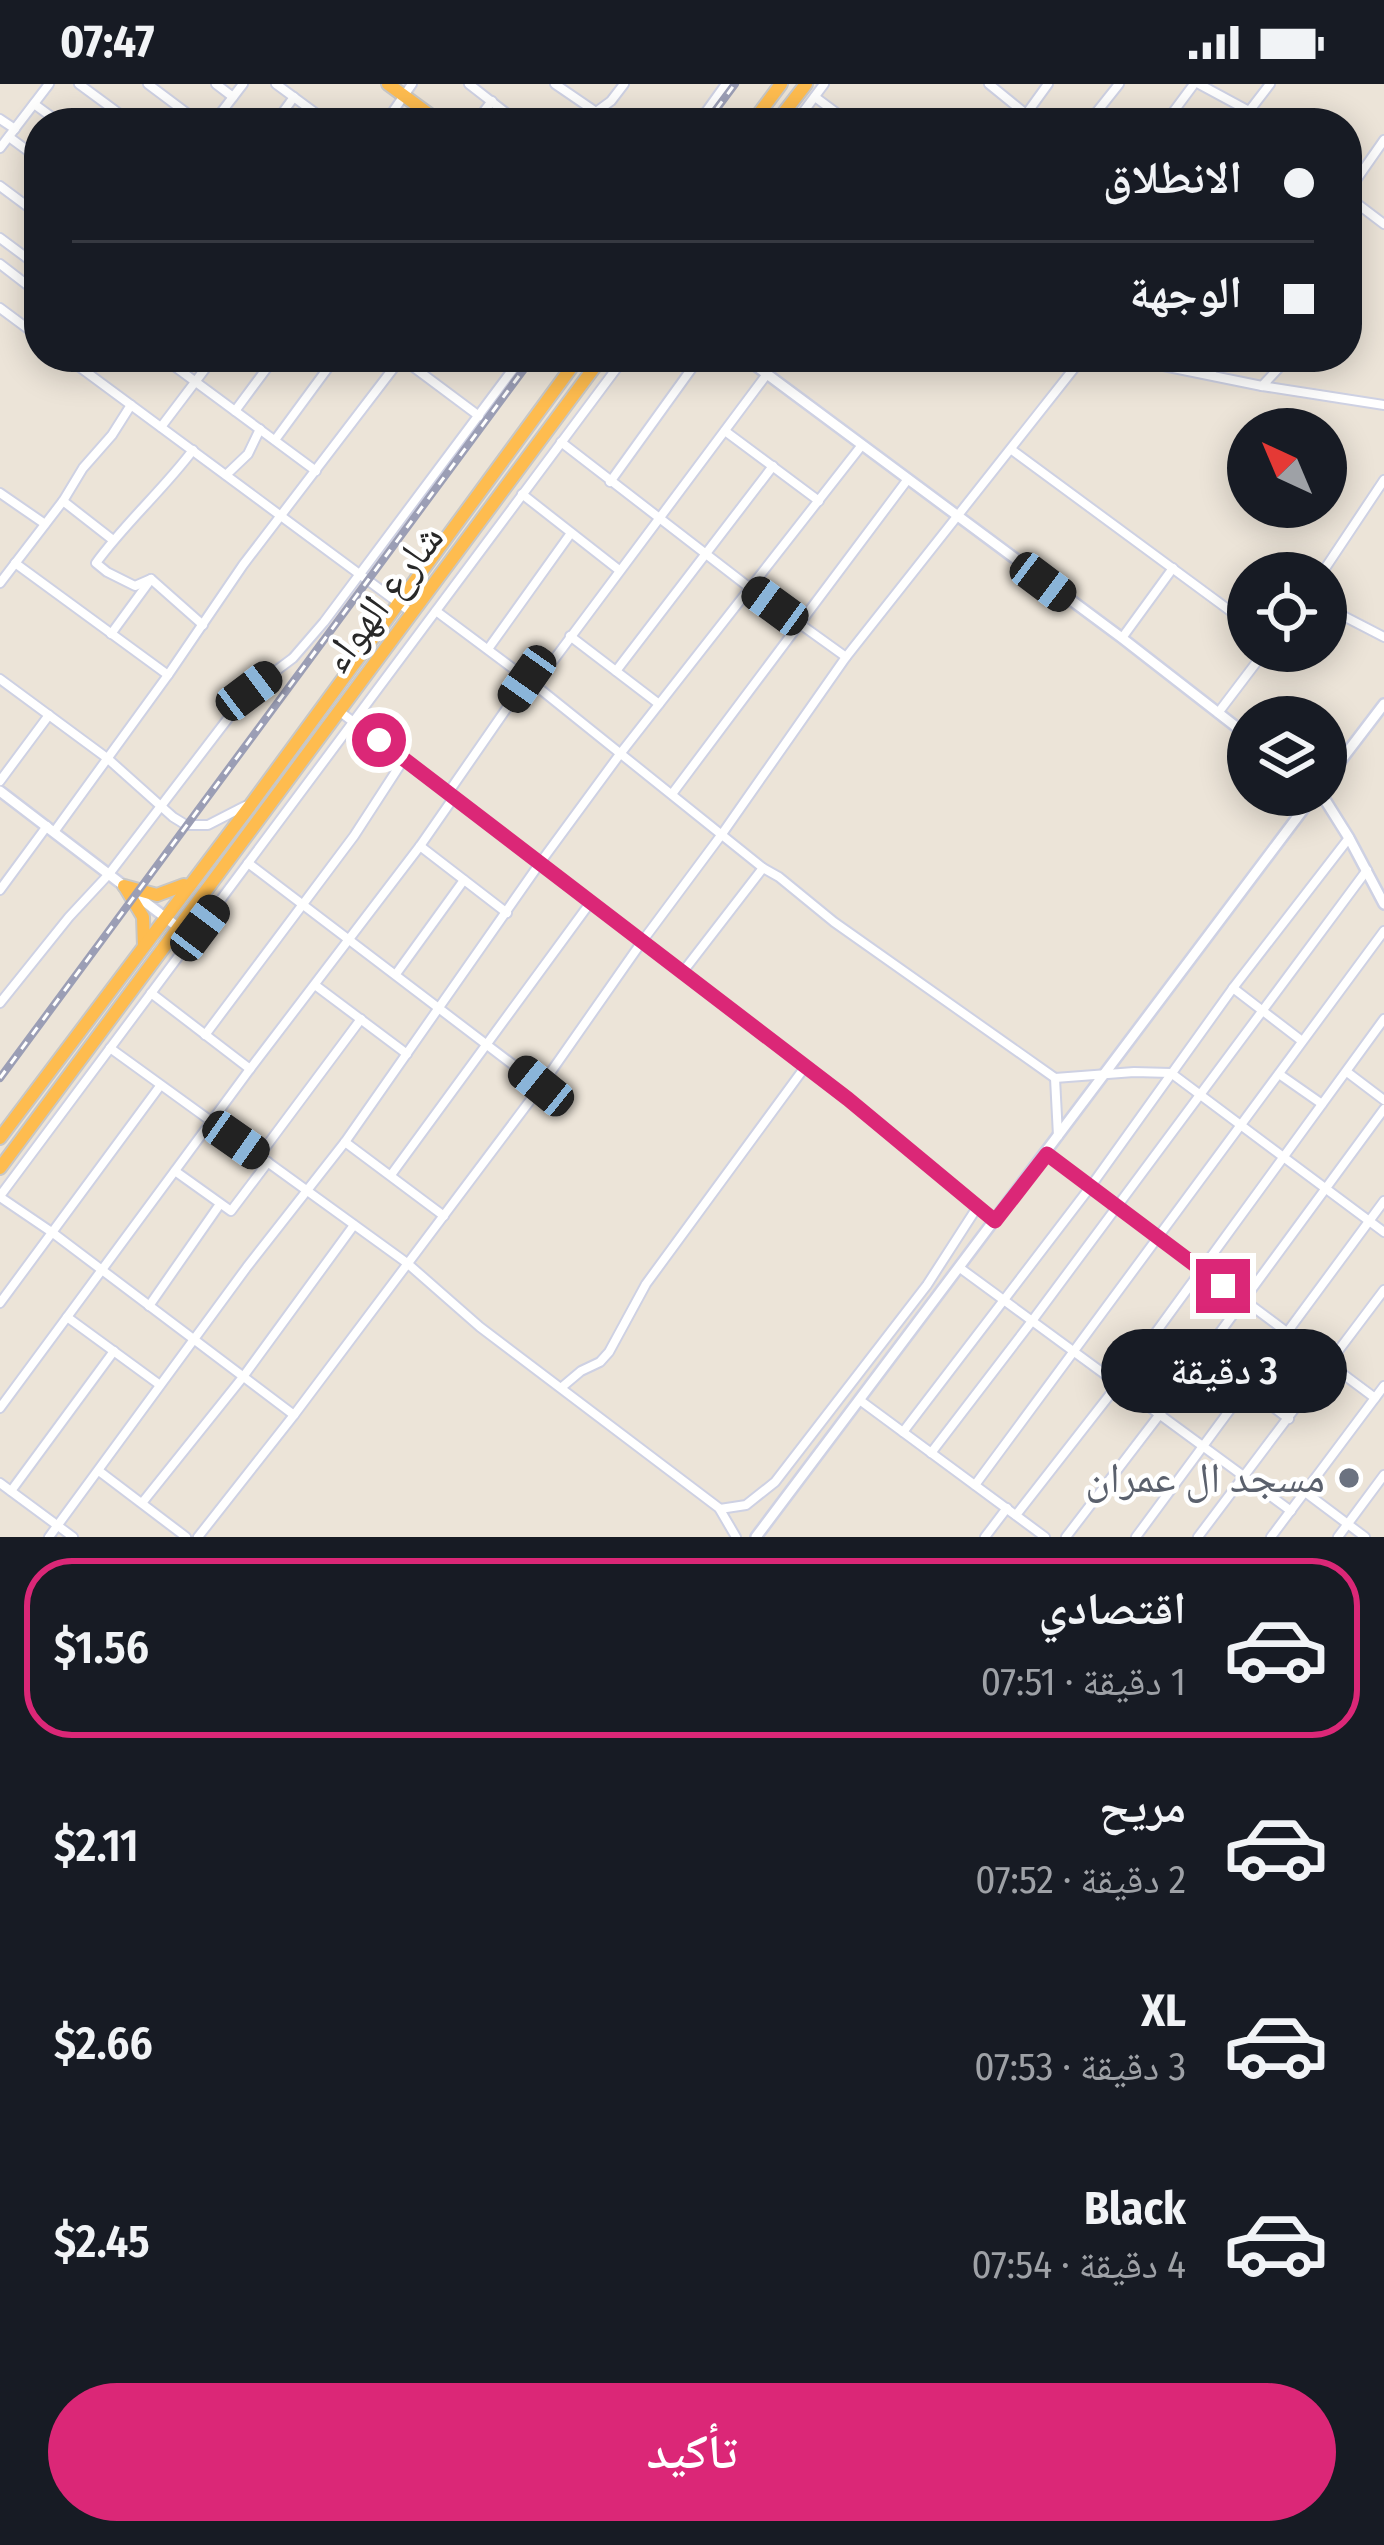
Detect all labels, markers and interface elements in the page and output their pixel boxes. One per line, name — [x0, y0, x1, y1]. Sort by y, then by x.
text: 07:47 — [60, 15, 154, 69]
text: الانطلاق — [1103, 151, 1242, 205]
text: الوجهة — [1129, 266, 1242, 320]
north arrow — [1227, 408, 1347, 528]
map controls — [1227, 408, 1347, 816]
street label: شارع الهواء — [310, 514, 455, 683]
car — [1003, 546, 1083, 618]
button: locate — [1227, 552, 1347, 672]
car — [735, 570, 815, 642]
car — [492, 639, 562, 719]
car — [209, 655, 289, 727]
button: layers — [1227, 696, 1347, 816]
route start — [352, 713, 406, 767]
car — [164, 888, 236, 968]
car — [502, 1049, 580, 1123]
car — [196, 1105, 276, 1175]
route end — [1196, 1259, 1250, 1313]
callout: 3 دقيقة — [1100, 1328, 1346, 1412]
text: 3 دقيقة — [1170, 1348, 1278, 1394]
place label: مسجد ال عمران — [1085, 1453, 1325, 1503]
marker: مسجد ال عمران — [1336, 1465, 1362, 1491]
text: اقتصادي — [1039, 1582, 1186, 1636]
icon: car — [1222, 1594, 1330, 1702]
text: $1.56 — [54, 1621, 149, 1675]
text: 1 دقيقة · 07:51 — [981, 1659, 1186, 1705]
text: مريح — [1099, 1780, 1186, 1834]
icon: car — [1222, 1792, 1330, 1900]
text: $2.11 — [54, 1819, 139, 1873]
text: 2 دقيقة · 07:52 — [975, 1857, 1186, 1903]
text: XL — [1141, 1984, 1186, 2038]
icon: car — [1222, 1990, 1330, 2098]
text: $2.66 — [54, 2017, 153, 2071]
text: 3 دقيقة · 07:53 — [974, 2044, 1186, 2090]
text: Black — [1084, 2182, 1186, 2236]
icon: car — [1222, 2188, 1330, 2296]
text: $2.45 — [54, 2215, 150, 2269]
text: 4 دقيقة · 07:54 — [971, 2242, 1186, 2288]
button: تأكيد — [48, 2383, 1336, 2521]

